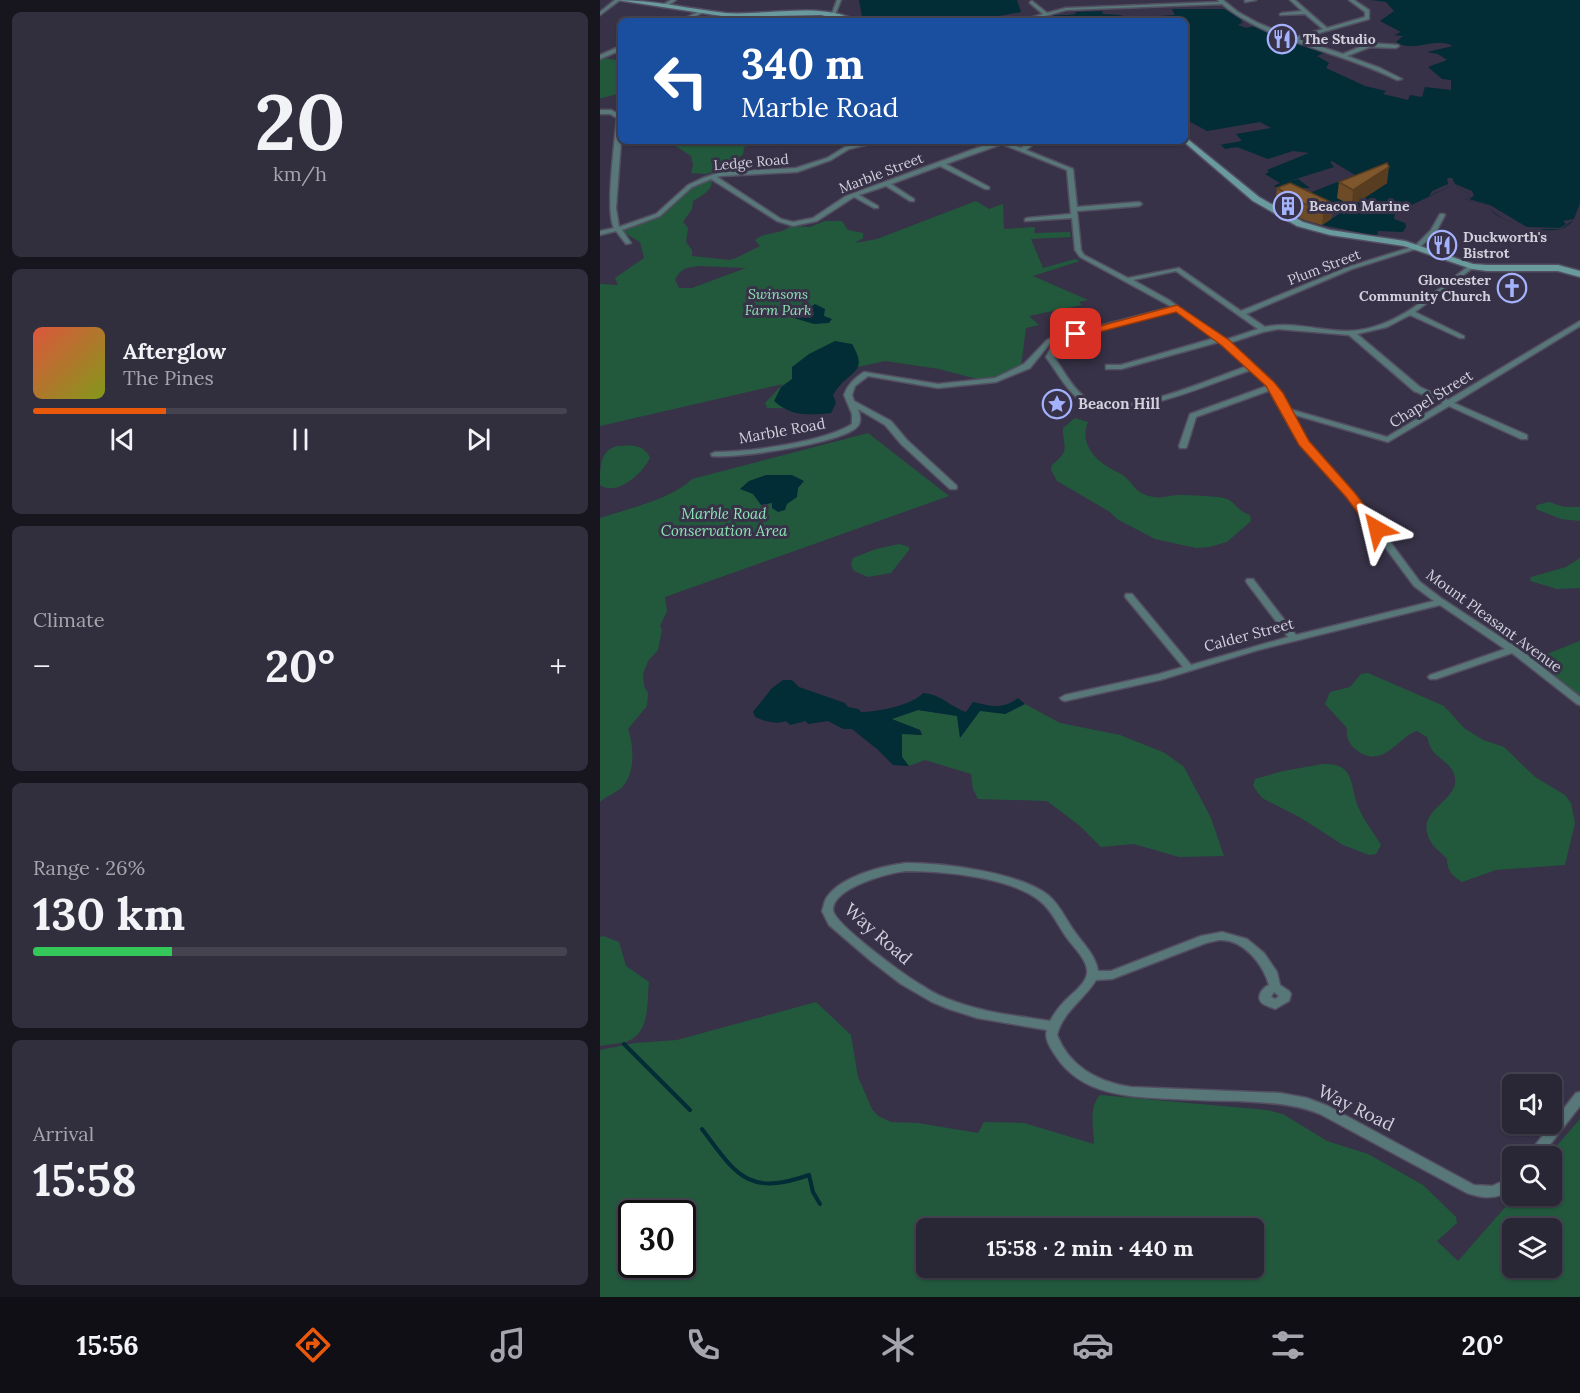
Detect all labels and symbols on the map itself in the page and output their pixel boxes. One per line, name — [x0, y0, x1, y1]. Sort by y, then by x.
restaurant icon: The Studio — [1266, 23, 1298, 55]
place label: The Studio — [1303, 30, 1376, 48]
street label: Marble Street — [836, 148, 926, 197]
street label: Ledge Road — [713, 150, 789, 174]
building icon: Beacon Marine — [1272, 190, 1304, 222]
place label: Beacon Marine — [1309, 197, 1410, 215]
place label: Duckworth's Bistrot — [1463, 228, 1547, 262]
restaurant icon: Duckworth's Bistrot — [1426, 229, 1458, 261]
street label: Plum Street — [1285, 245, 1363, 289]
place label: Gloucester Community Church — [1359, 271, 1491, 305]
church icon: Gloucester Community Church — [1496, 272, 1528, 304]
park label: Swinsons Farm Park — [745, 285, 811, 319]
pin — [1050, 308, 1101, 359]
street label: Chapel Street — [1385, 365, 1476, 432]
place icon: Beacon Hill — [1041, 388, 1073, 420]
place label: Beacon Hill — [1078, 394, 1160, 413]
street label: Marble Road — [737, 414, 827, 447]
position arrow — [1345, 497, 1409, 561]
park label: Marble Road Conservation Area — [661, 504, 788, 540]
street label: Mount Pleasant Avenue — [1423, 565, 1566, 676]
street label: Calder Street — [1202, 613, 1296, 656]
street label: Way Road — [840, 898, 917, 969]
street label: Way Road — [1314, 1079, 1398, 1136]
speed limit sign: 30 — [618, 1200, 696, 1278]

